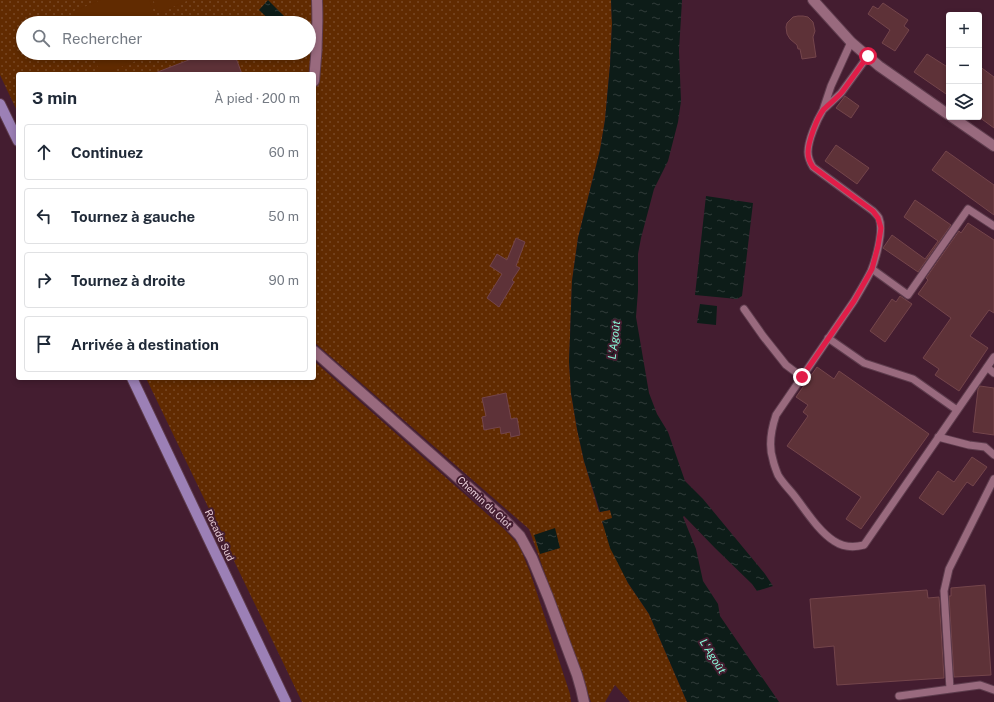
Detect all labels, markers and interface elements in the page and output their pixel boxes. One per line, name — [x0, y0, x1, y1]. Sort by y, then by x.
map controls — [946, 12, 982, 120]
button: + — [946, 12, 982, 48]
search box — [16, 16, 316, 60]
icon: search — [30, 27, 52, 49]
text: Rechercher — [62, 30, 142, 47]
route start — [859, 47, 877, 65]
button: − — [946, 48, 982, 84]
button: layers — [946, 84, 982, 120]
text: 3 min — [32, 88, 77, 108]
text: À pied · 200 m — [214, 91, 300, 106]
icon: ahead — [33, 141, 55, 163]
text: Continuez — [71, 144, 143, 161]
text: 60 m — [269, 145, 299, 160]
icon: left — [33, 205, 55, 227]
text: Tournez à gauche — [71, 208, 195, 225]
text: 50 m — [268, 209, 299, 224]
icon: right — [33, 269, 55, 291]
text: Tournez à droite — [71, 272, 185, 289]
text: 90 m — [269, 273, 299, 288]
water label: L'Agoût — [606, 319, 622, 360]
icon: arrive — [33, 333, 55, 355]
text: Arrivée à destination — [71, 336, 219, 353]
route end — [793, 368, 811, 386]
street label: Chemin du Clot — [455, 473, 515, 531]
street label: Rocade Sud — [203, 507, 237, 563]
water label: L'Agoût — [698, 636, 729, 676]

